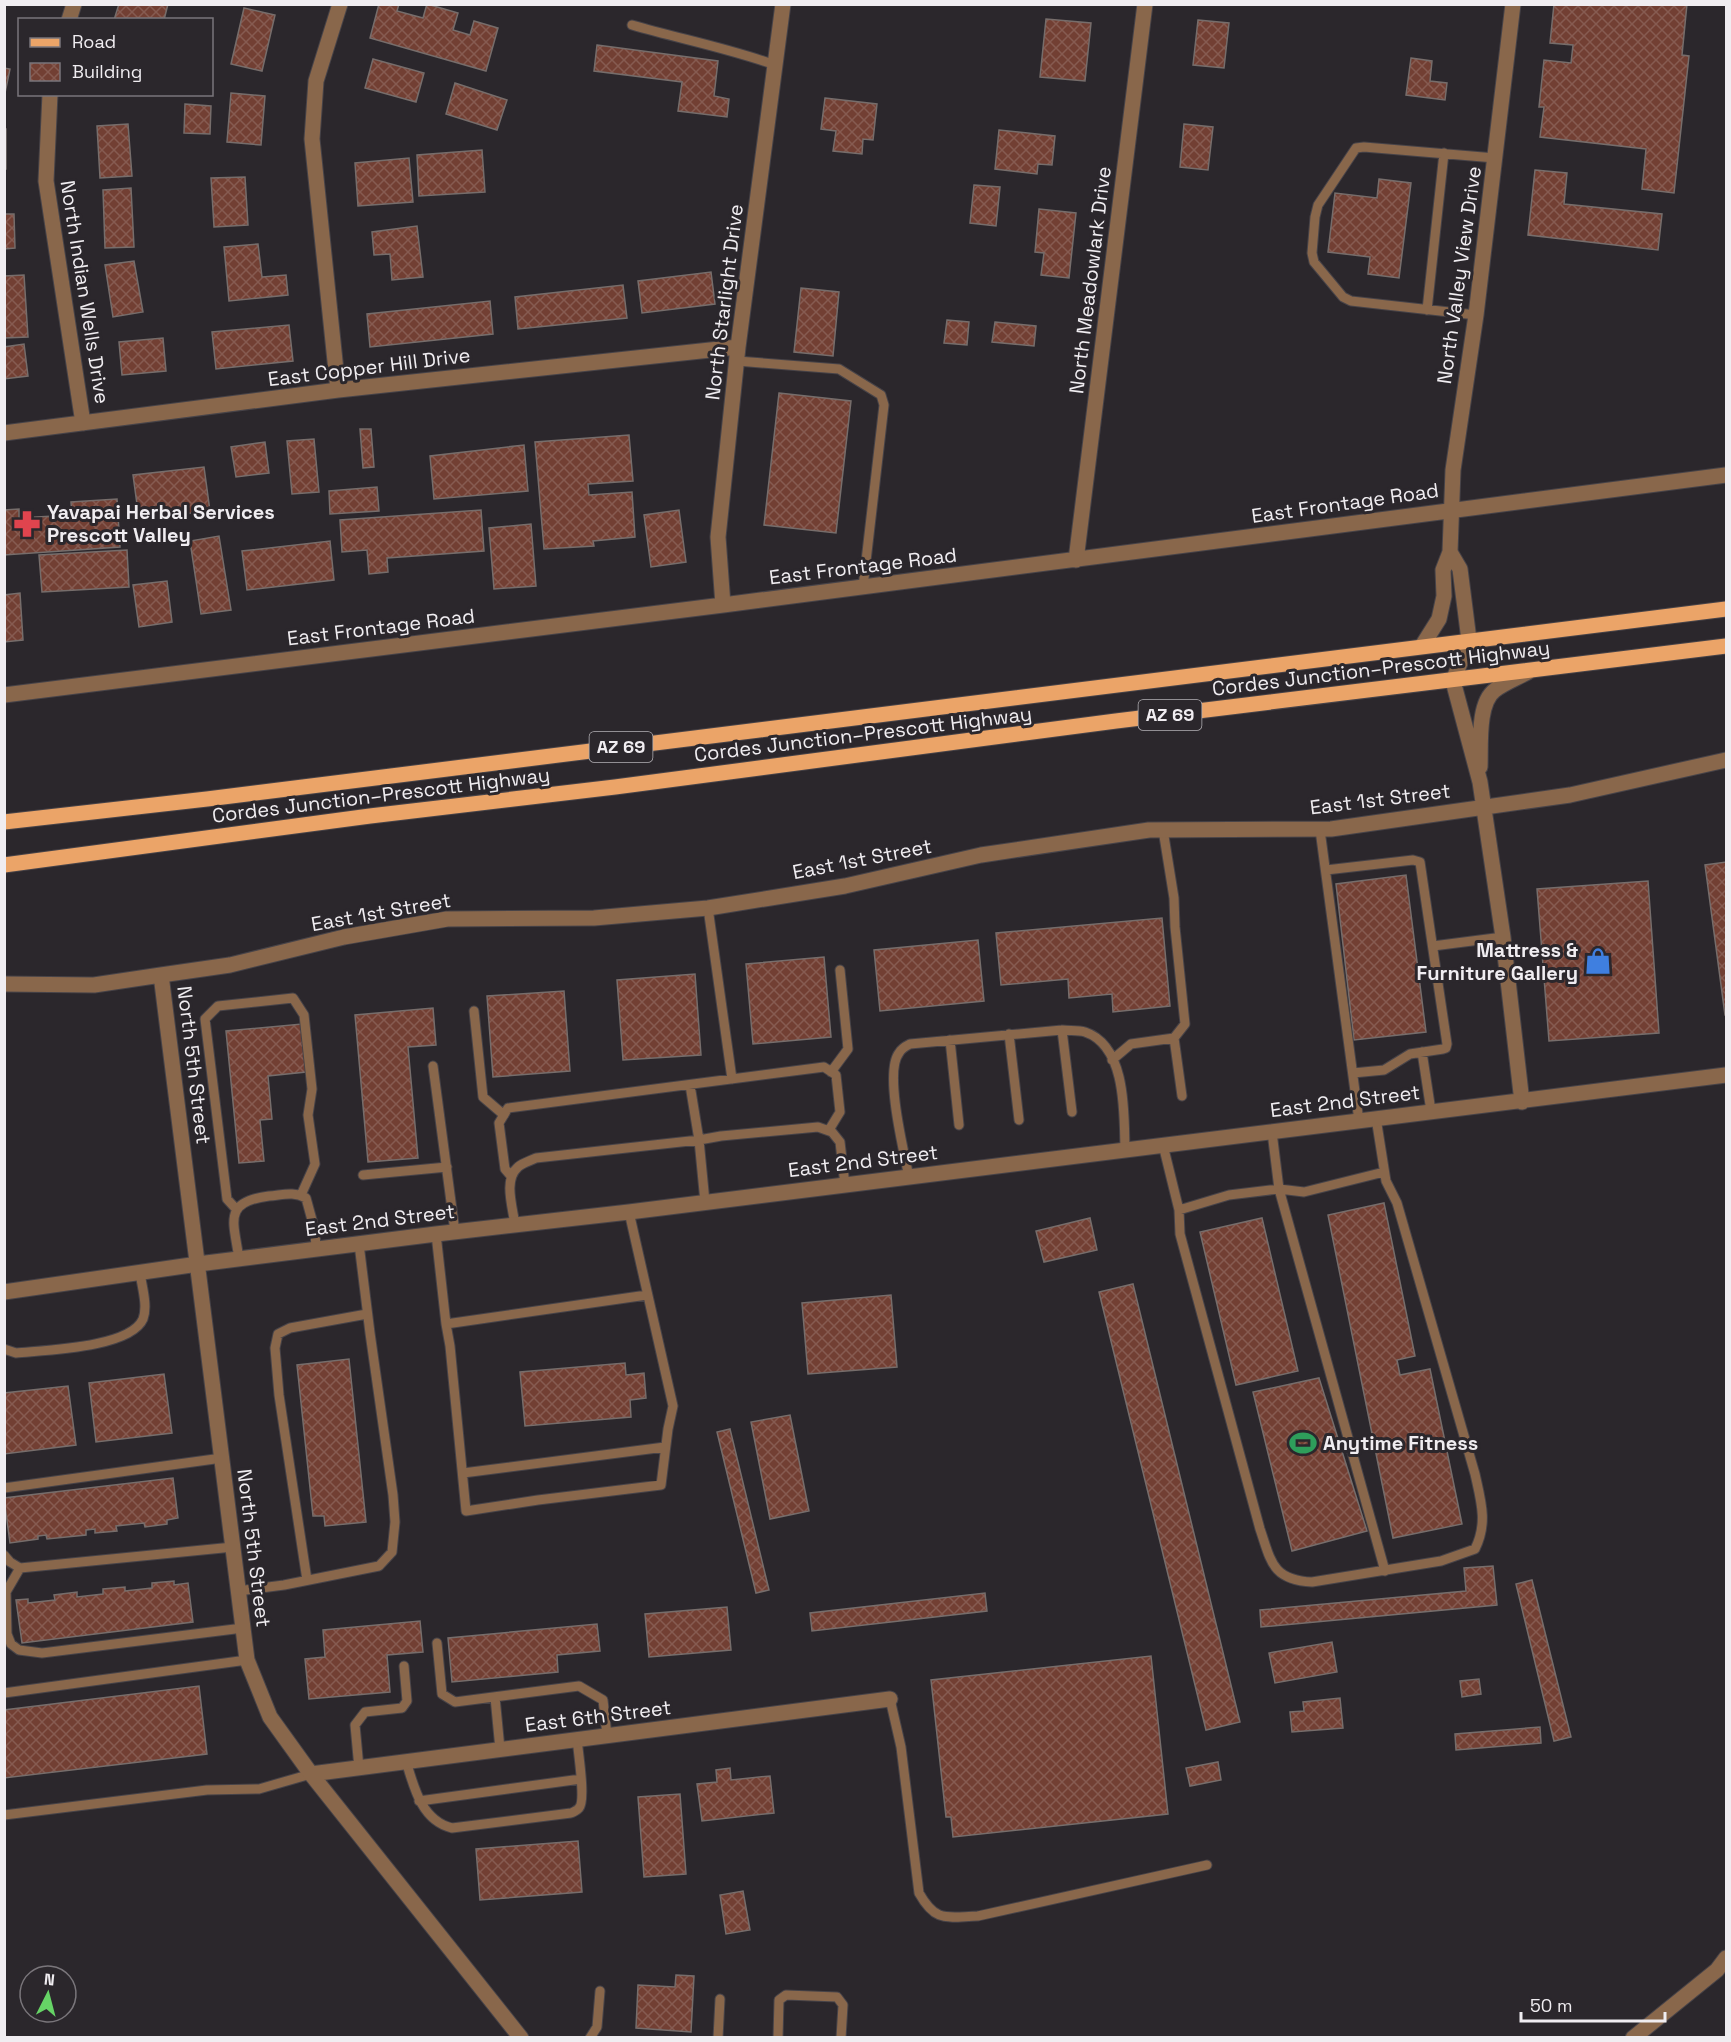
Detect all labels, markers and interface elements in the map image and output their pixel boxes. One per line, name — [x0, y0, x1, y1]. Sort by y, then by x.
legend — [18, 18, 213, 96]
text: Road — [72, 30, 116, 53]
text: Building — [72, 60, 142, 83]
street label: North Meadowlark Drive — [1063, 165, 1117, 395]
street label: North Valley View Drive — [1431, 165, 1487, 385]
street label: North Indian Wells Drive — [54, 178, 116, 406]
street label: North Starlight Drive — [699, 203, 749, 401]
street label: East Copper Hill Drive — [266, 342, 472, 392]
street label: East Frontage Road — [1250, 477, 1440, 529]
place label: Yavapai Herbal Services Prescott Valley — [47, 499, 275, 548]
pharmacy icon: Yavapai Herbal Services Prescott Valley — [12, 509, 42, 539]
street label: East Frontage Road — [768, 542, 958, 590]
street label: East Frontage Road — [286, 603, 476, 651]
street label: Cordes Junction–Prescott Highway — [1211, 634, 1551, 702]
street label: Cordes Junction–Prescott Highway — [693, 700, 1033, 768]
road number: AZ 69 — [1138, 700, 1202, 730]
road number: AZ 69 — [590, 732, 652, 762]
street label: Cordes Junction–Prescott Highway — [211, 761, 551, 829]
street label: East 1st Street — [1308, 777, 1452, 821]
street label: East 1st Street — [790, 833, 934, 885]
street label: East 1st Street — [309, 887, 453, 937]
place label: Mattress & Furniture Gallery — [1417, 937, 1578, 986]
shop icon: Mattress & Furniture Gallery — [1583, 946, 1613, 976]
street label: North 5th Street — [171, 984, 217, 1146]
street label: East 2nd Street — [1269, 1079, 1421, 1123]
street label: East 2nd Street — [787, 1139, 939, 1183]
street label: East 2nd Street — [304, 1198, 456, 1242]
sports icon: Anytime Fitness — [1288, 1428, 1318, 1458]
place label: Anytime Fitness — [1323, 1430, 1478, 1456]
street label: North 5th Street — [231, 1467, 277, 1629]
street label: East 6th Street — [523, 1694, 673, 1738]
north arrow — [18, 1964, 78, 2024]
text: N — [43, 1969, 56, 1991]
scale bar — [1521, 1985, 1665, 2023]
text: 50 m — [1530, 1994, 1572, 2017]

